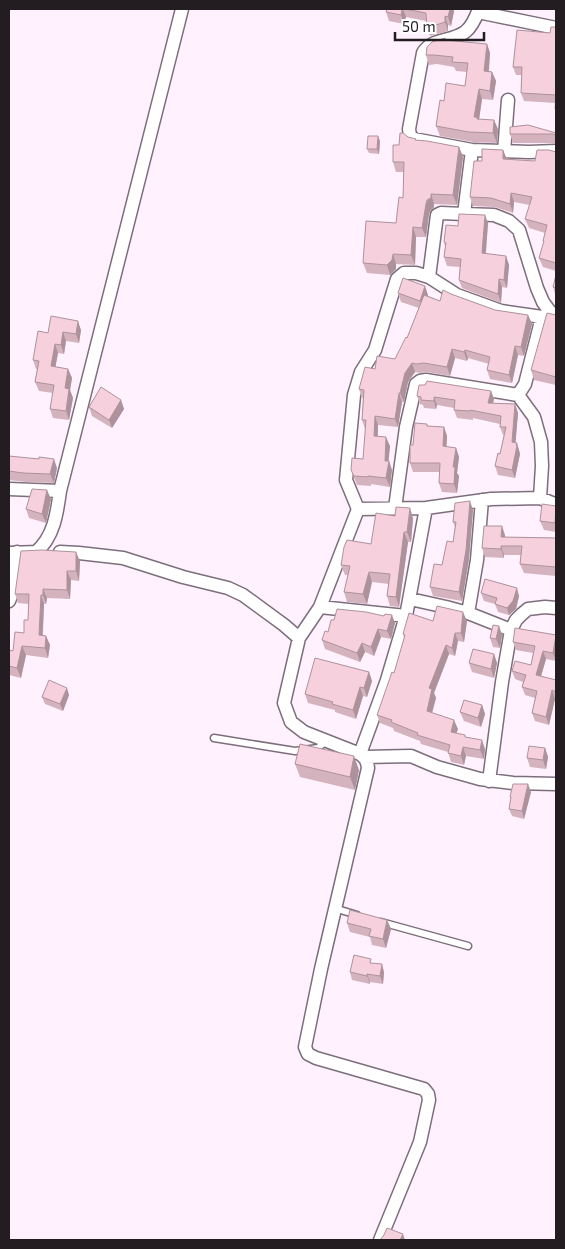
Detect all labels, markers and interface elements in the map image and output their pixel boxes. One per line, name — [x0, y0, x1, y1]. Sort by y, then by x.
scale bar — [395, 10, 484, 42]
text: 50 m — [402, 17, 436, 35]

